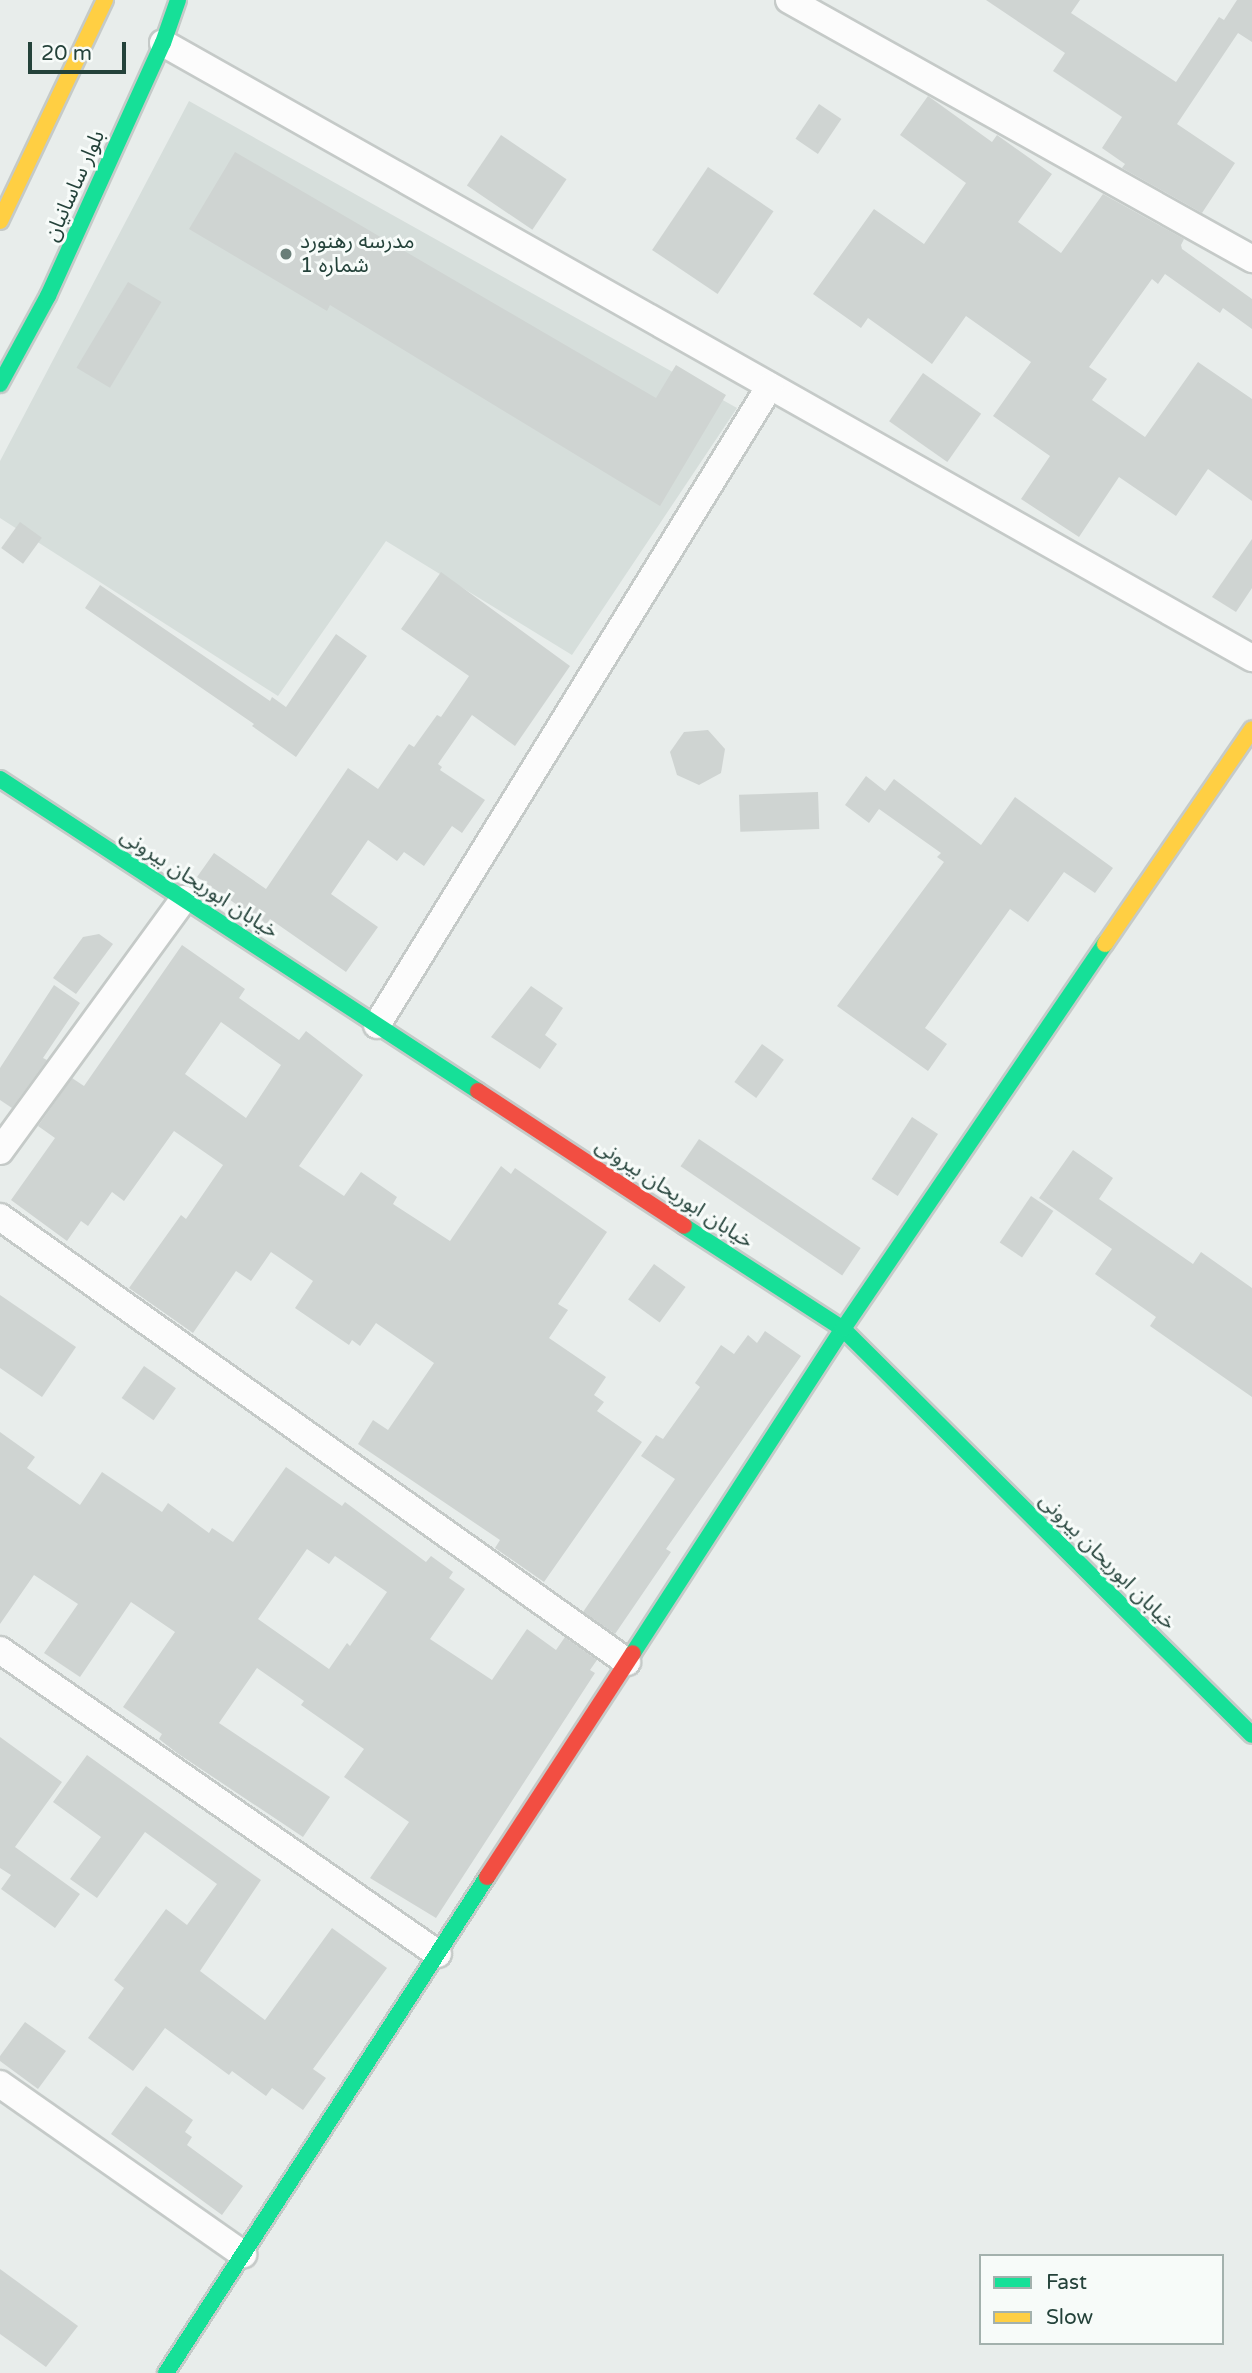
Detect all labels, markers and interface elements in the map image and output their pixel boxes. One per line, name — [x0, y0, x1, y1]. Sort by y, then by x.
scale bar — [32, 28, 130, 72]
text: 20 m — [41, 41, 92, 66]
street label: بلوار ساسانیان — [39, 126, 111, 246]
place label: مدرسه رهنورد شماره 1 — [300, 229, 415, 279]
marker: مدرسه رهنورد شماره 1 — [278, 246, 294, 262]
street label: خیابان ابوریحان بیرونی — [115, 823, 283, 945]
street label: خیابان ابوریحان بیرونی — [590, 1133, 758, 1255]
street label: خیابان ابوریحان بیرونی — [1033, 1488, 1181, 1636]
legend — [979, 2254, 1224, 2345]
text: Fast — [1046, 2270, 1087, 2295]
text: Slow — [1046, 2305, 1093, 2330]

